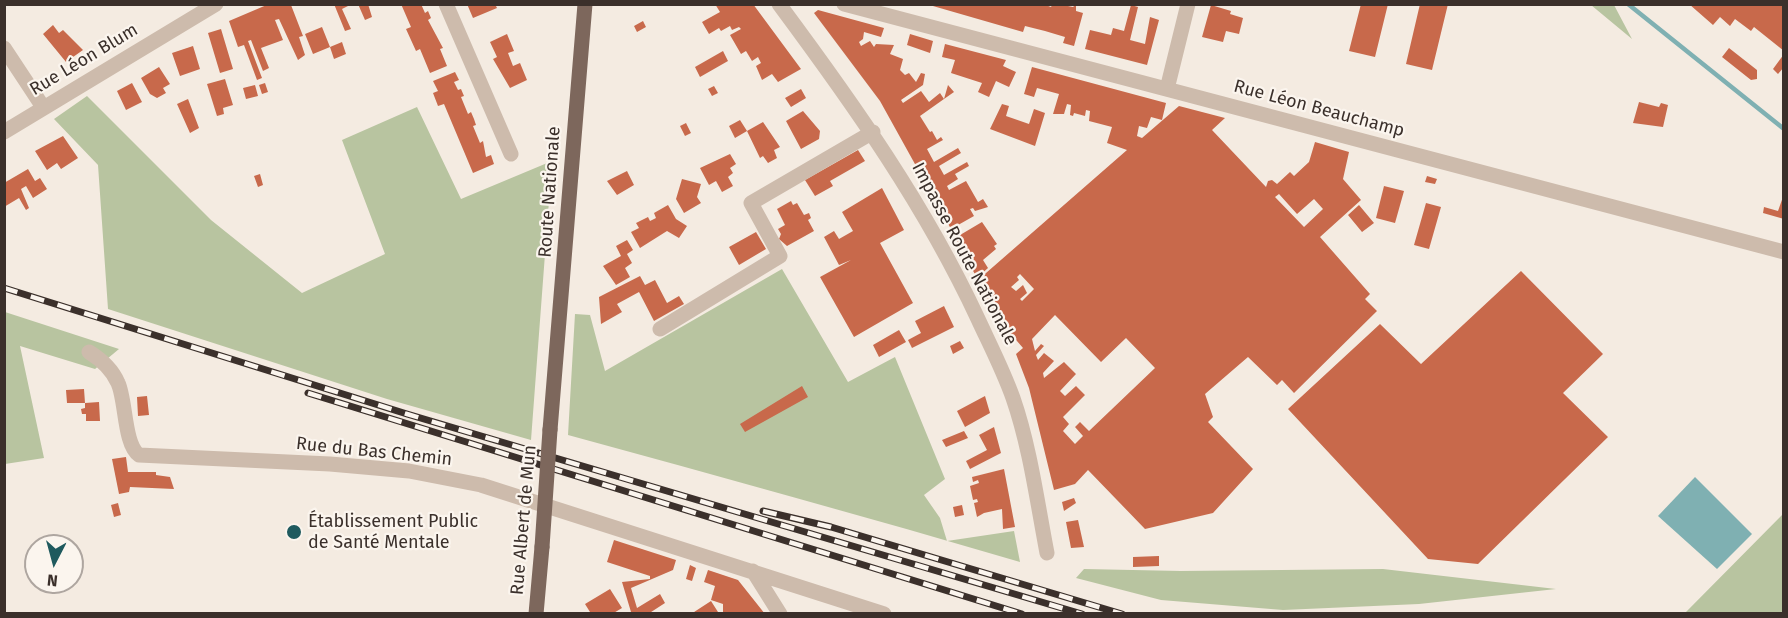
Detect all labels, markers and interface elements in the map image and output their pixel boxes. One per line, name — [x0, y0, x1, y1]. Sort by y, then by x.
street label: Rue Léon Blum — [26, 19, 142, 101]
street label: Rue Léon Beauchamp — [1231, 76, 1407, 142]
street label: Route Nationale — [535, 126, 565, 258]
street label: Impasse Route Nationale — [907, 159, 1021, 349]
street label: Rue du Bas Chemin — [295, 433, 453, 471]
street label: Rue Albert de Mun — [507, 444, 541, 596]
place label: Établissement Public de Santé Mentale — [308, 511, 478, 554]
marker: Établissement Public de Santé Mentale — [285, 523, 303, 541]
north arrow — [24, 534, 84, 594]
text: N — [46, 570, 59, 590]

